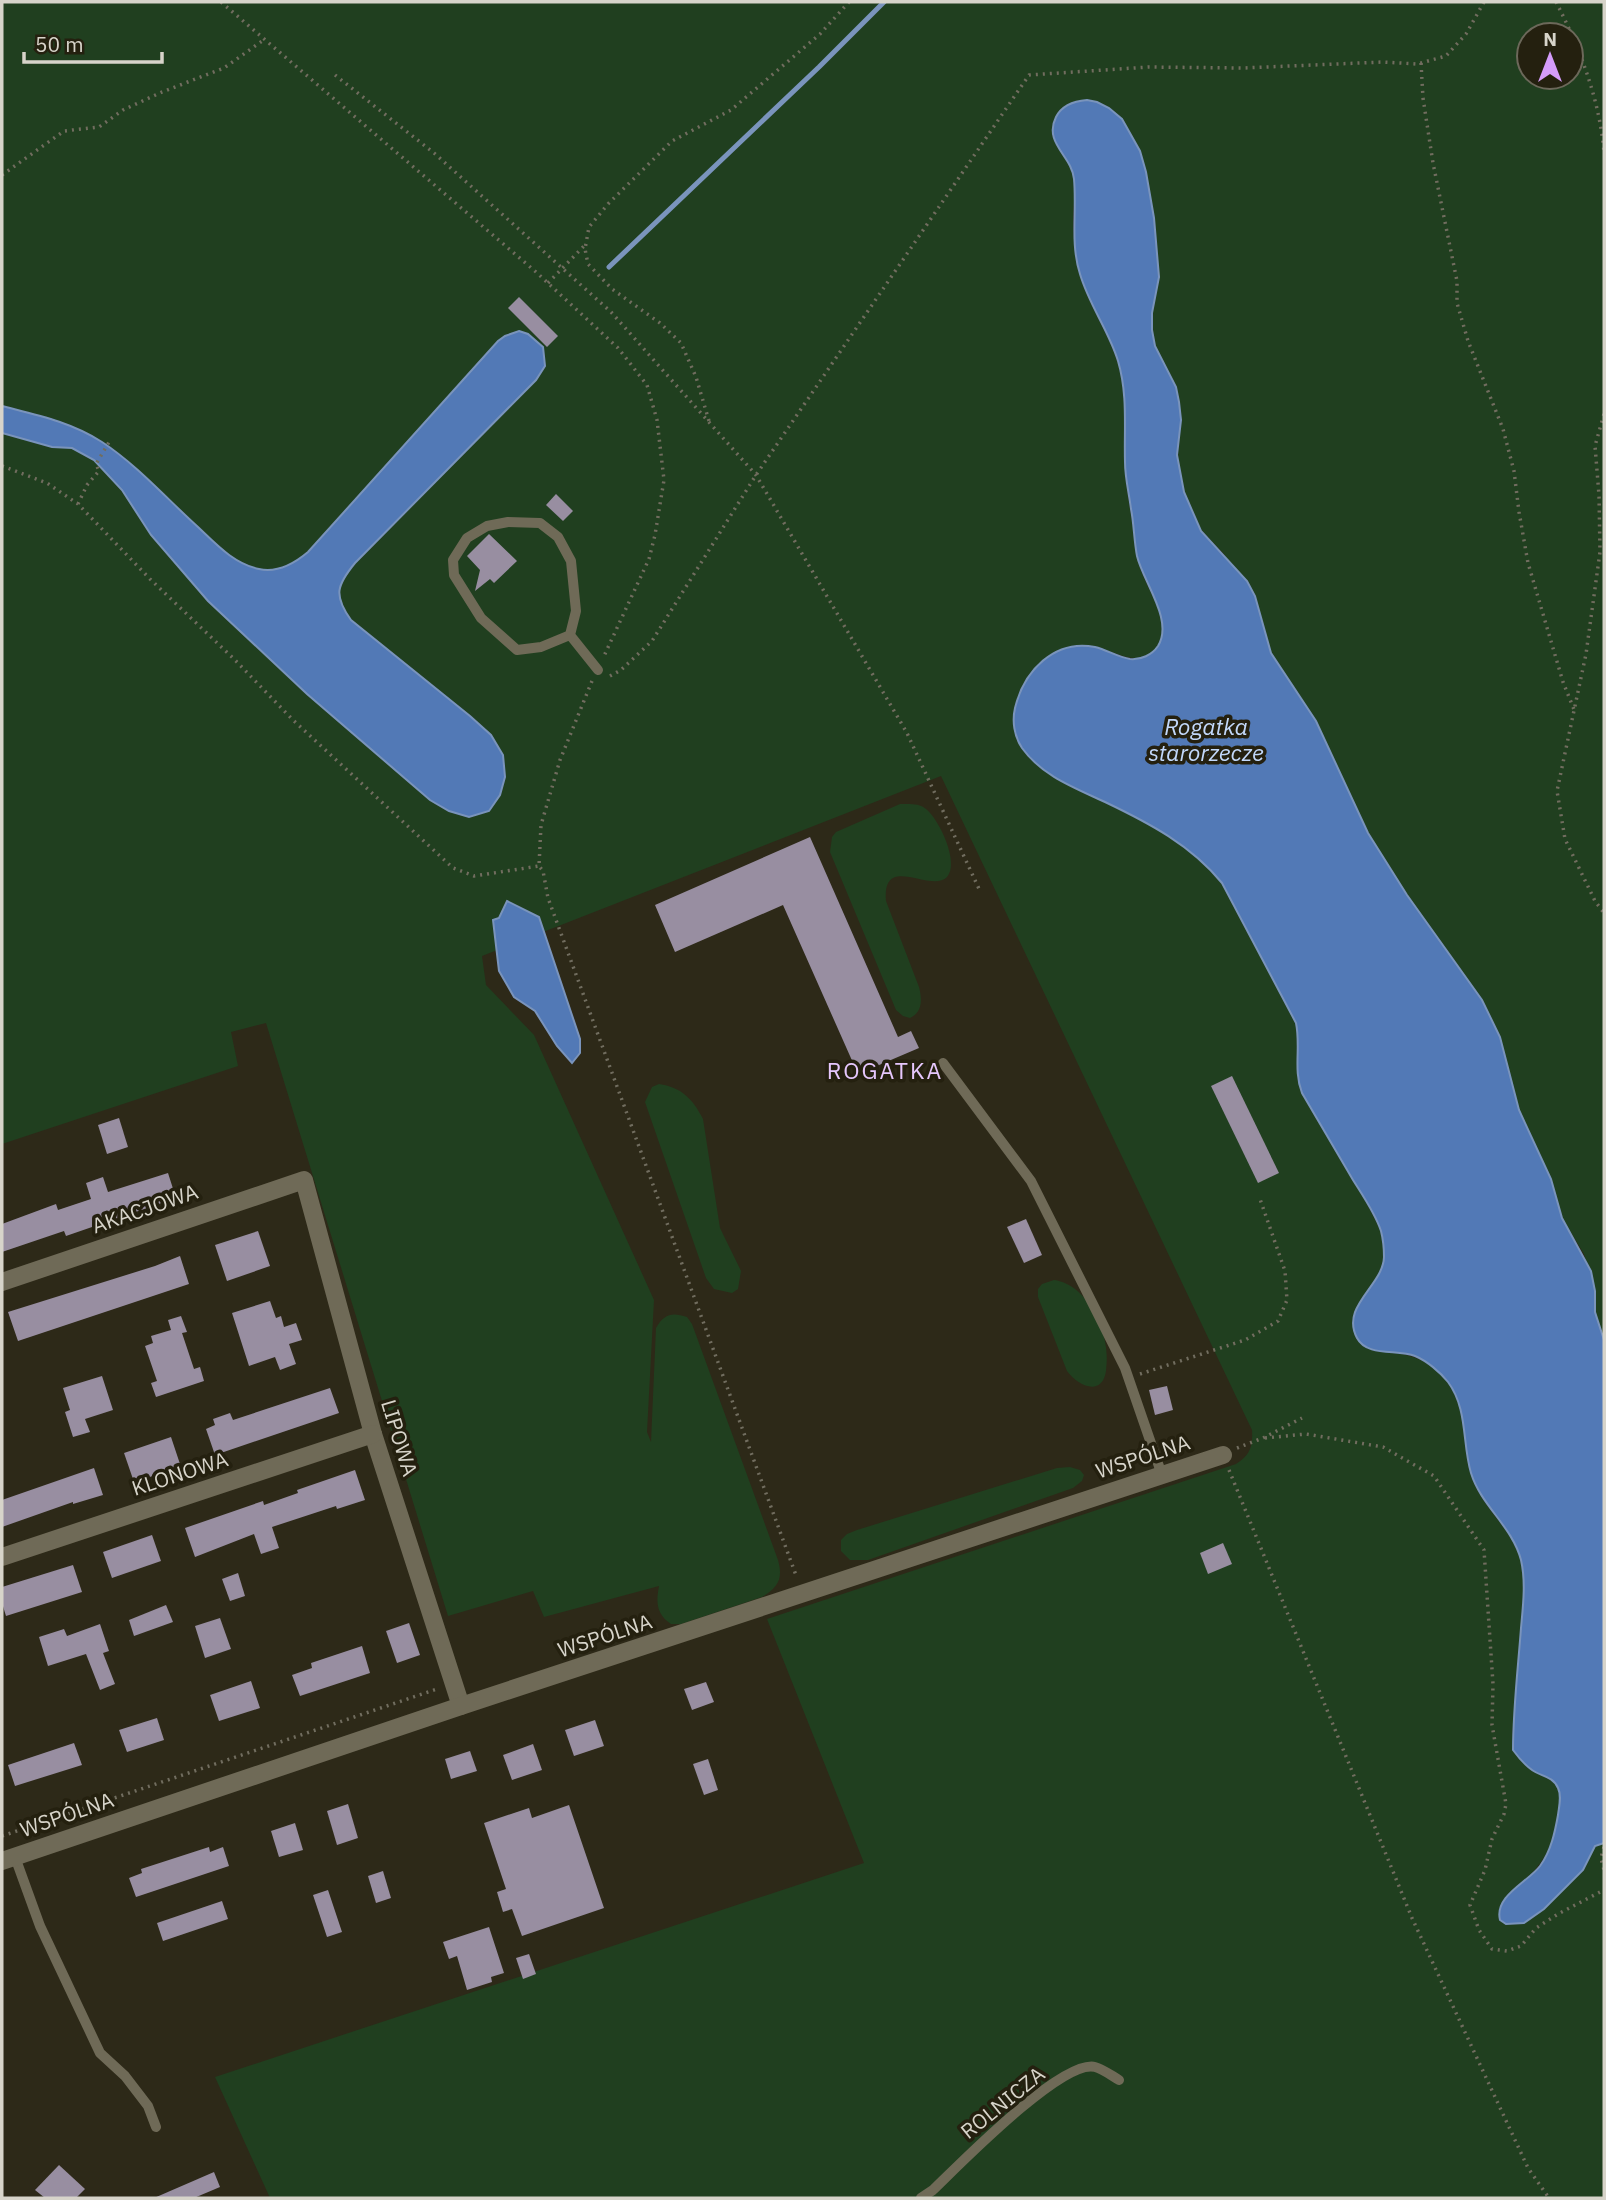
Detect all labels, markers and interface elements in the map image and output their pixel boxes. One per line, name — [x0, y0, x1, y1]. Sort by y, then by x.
scale bar — [24, 21, 163, 65]
north arrow — [1515, 21, 1585, 91]
text: N — [1543, 27, 1557, 51]
text: 50 m — [35, 30, 84, 58]
water label: Rogatka starorzecze — [1148, 711, 1264, 767]
district label: ROGATKA — [827, 1055, 943, 1085]
street label: AKACJOWA — [88, 1177, 202, 1239]
street label: LIPOWA — [375, 1396, 425, 1479]
street label: WSPÓLNA — [1092, 1428, 1193, 1484]
street label: KLONOWA — [128, 1444, 232, 1502]
street label: WSPÓLNA — [554, 1607, 655, 1663]
street label: WSPÓLNA — [16, 1785, 117, 1843]
street label: ROLNICZA — [954, 2060, 1050, 2145]

